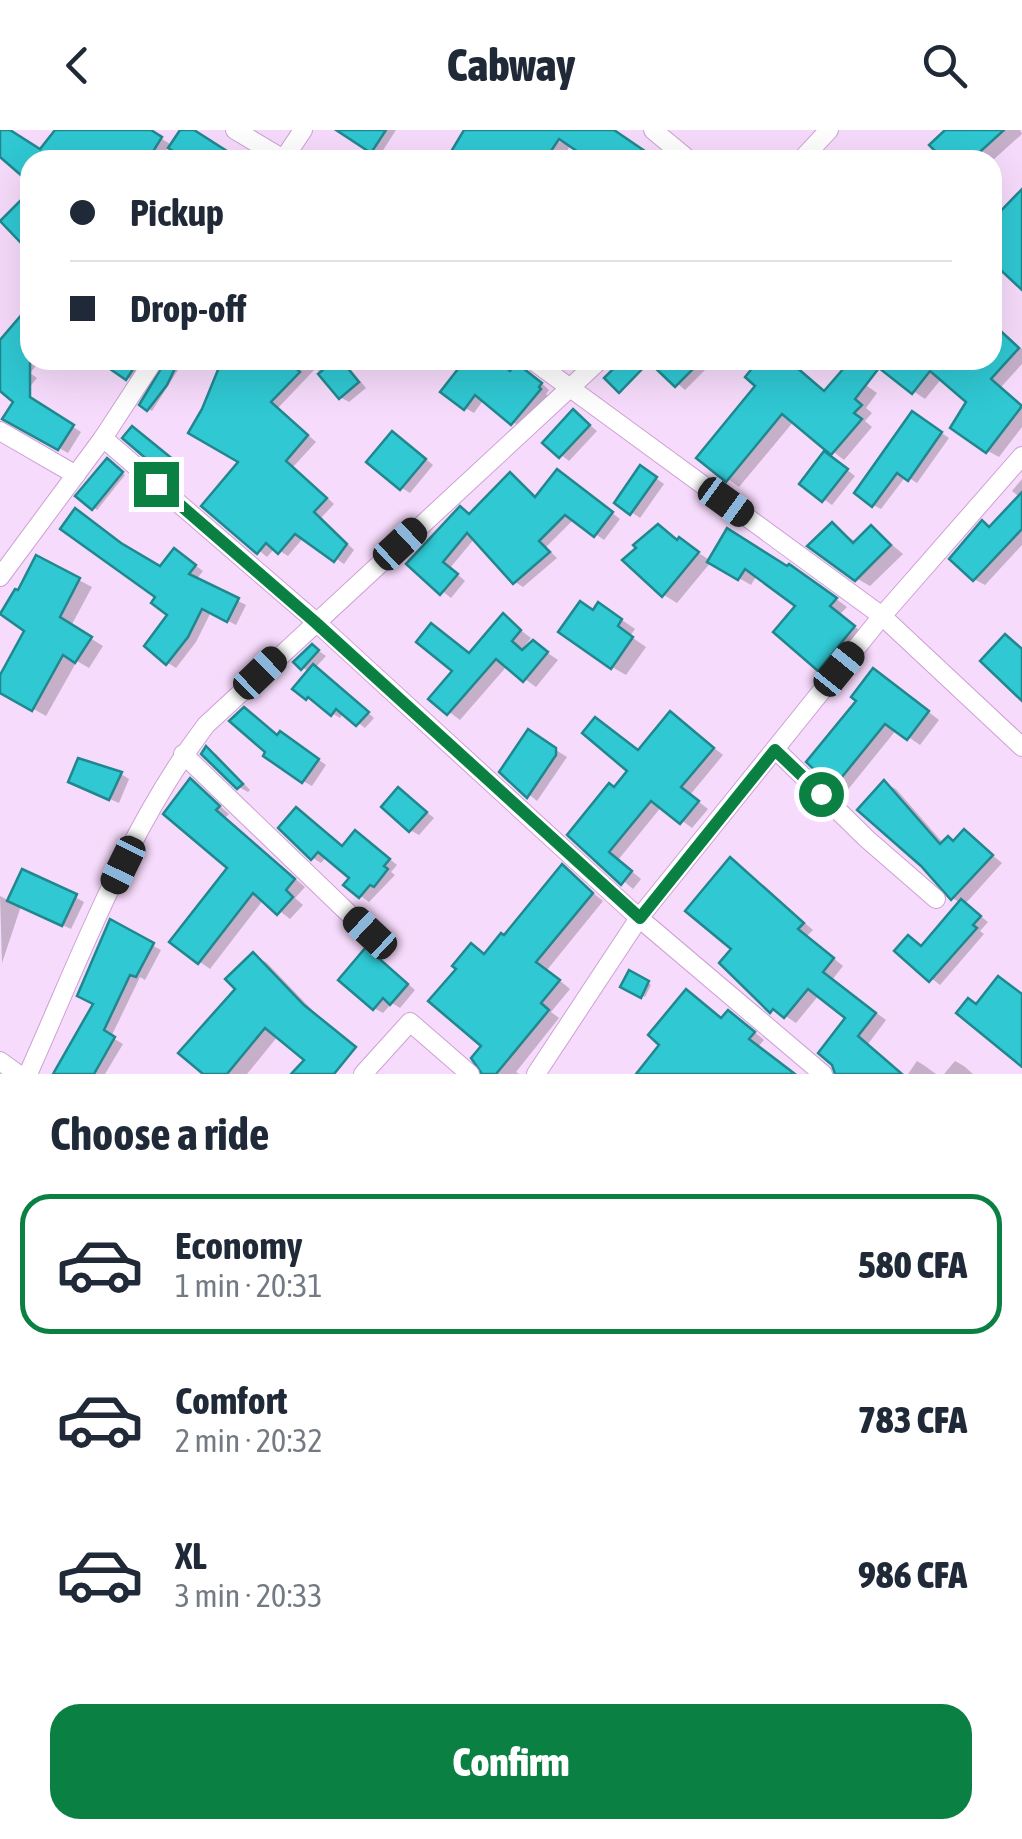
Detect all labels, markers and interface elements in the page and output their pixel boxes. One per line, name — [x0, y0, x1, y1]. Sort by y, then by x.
icon: back — [50, 38, 105, 93]
icon: search — [917, 38, 972, 93]
text: Cabway — [447, 39, 575, 91]
text: Pickup — [130, 191, 224, 234]
text: Drop-off — [130, 287, 246, 330]
route end — [134, 462, 179, 507]
car — [693, 472, 759, 532]
car — [368, 513, 432, 575]
car — [808, 636, 870, 702]
car — [228, 641, 292, 705]
route start — [799, 772, 844, 817]
car — [96, 831, 150, 899]
car — [338, 902, 402, 964]
text: Choose a ride — [50, 1108, 269, 1160]
icon: car — [55, 1219, 145, 1309]
text: Economy — [175, 1224, 302, 1267]
text: 580 CFA — [858, 1243, 967, 1286]
text: 1 min · 20:31 — [175, 1267, 322, 1304]
icon: car — [55, 1374, 145, 1464]
text: Comfort — [175, 1379, 287, 1422]
text: 783 CFA — [858, 1398, 967, 1441]
text: 2 min · 20:32 — [175, 1422, 322, 1459]
icon: car — [55, 1529, 145, 1619]
text: XL — [175, 1534, 207, 1577]
text: 986 CFA — [858, 1553, 967, 1596]
text: 3 min · 20:33 — [175, 1577, 322, 1614]
button: Confirm — [50, 1704, 972, 1819]

